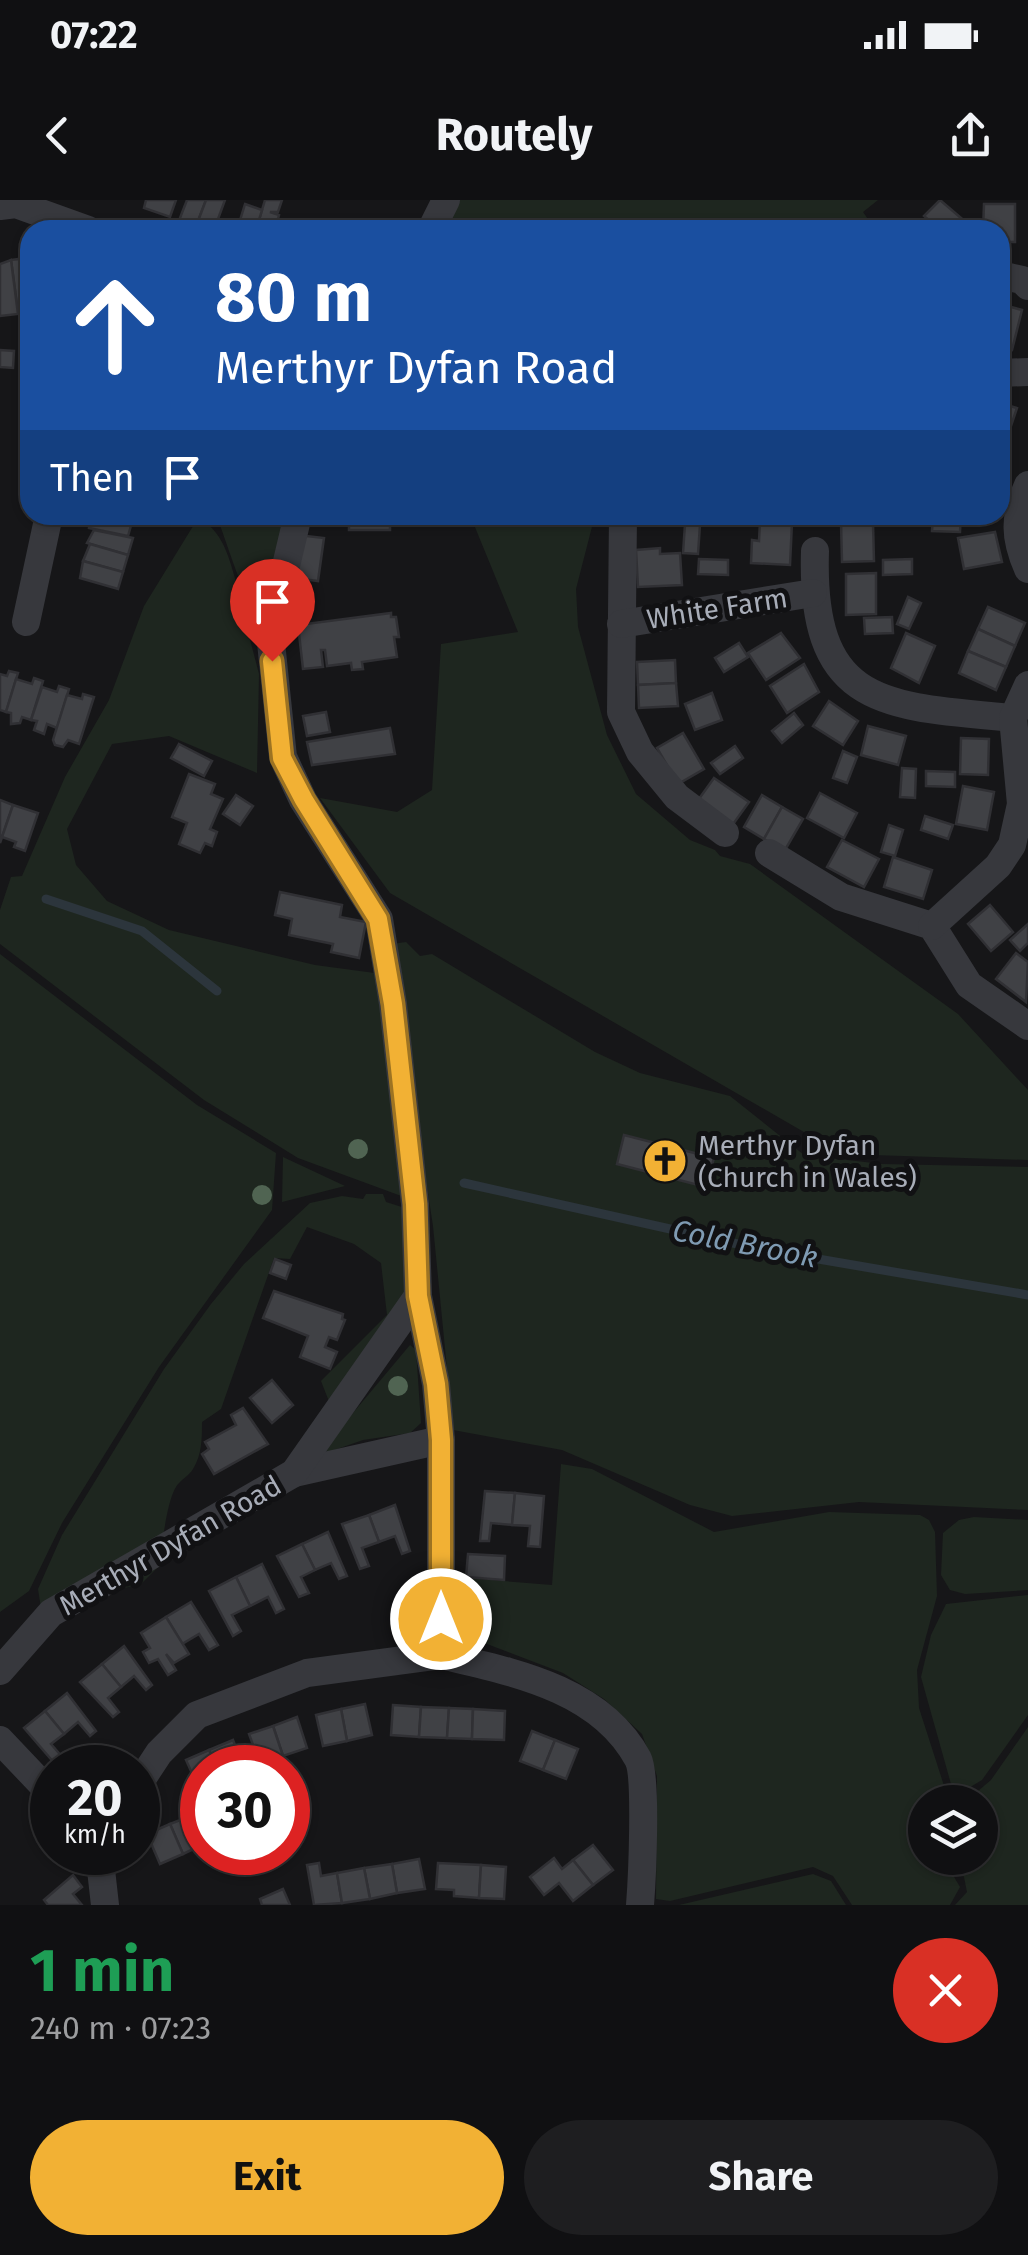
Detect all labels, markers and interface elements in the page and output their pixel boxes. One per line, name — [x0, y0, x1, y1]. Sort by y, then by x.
text: 07:22 — [50, 12, 138, 58]
icon: back — [30, 108, 85, 163]
text: Routely — [436, 108, 592, 162]
icon: share — [943, 108, 998, 163]
text: 80 m — [215, 256, 372, 340]
icon: ahead — [50, 260, 180, 390]
text: Merthyr Dyfan Road — [215, 341, 617, 395]
icon: arrive — [155, 450, 210, 505]
text: Then — [50, 455, 135, 501]
pin — [230, 559, 315, 662]
icon: arrive — [245, 574, 300, 629]
street label: White Farm — [644, 581, 790, 636]
place label: Merthyr Dyfan (Church in Wales) — [698, 1129, 917, 1194]
church icon: Merthyr Dyfan (Church in Wales) — [642, 1138, 688, 1184]
water label: Cold Brook — [669, 1212, 821, 1276]
street label: Merthyr Dyfan Road — [54, 1469, 287, 1622]
position arrow — [389, 1567, 493, 1671]
speed limit sign: 30 — [180, 1745, 310, 1875]
text: 20 — [67, 1768, 123, 1828]
map controls — [908, 1785, 998, 1875]
button: layers — [908, 1785, 998, 1875]
text: km/h — [64, 1820, 126, 1850]
text: 1 min — [30, 1935, 174, 2007]
button: close — [893, 1938, 998, 2043]
text: 240 m · 07:23 — [30, 2009, 211, 2047]
button: Exit — [30, 2120, 504, 2235]
button: Share — [524, 2120, 998, 2235]

